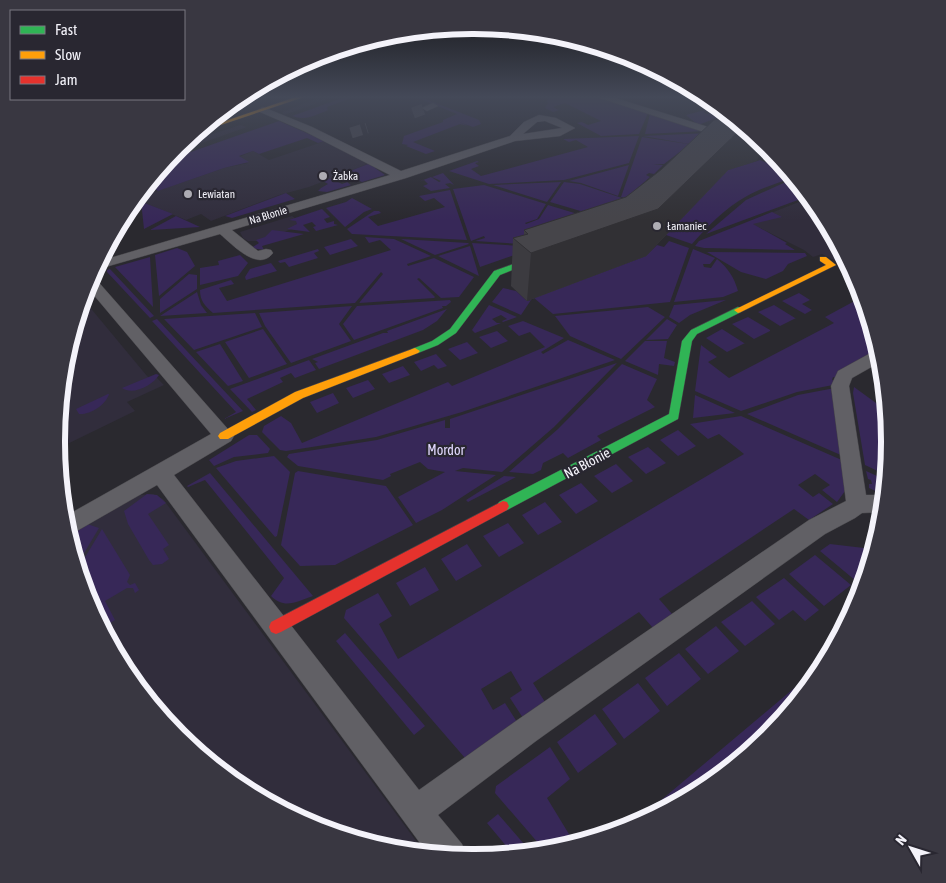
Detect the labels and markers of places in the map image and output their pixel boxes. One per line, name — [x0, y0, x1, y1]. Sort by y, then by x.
marker: Żabka — [317, 170, 329, 182]
place label: Żabka — [333, 170, 358, 182]
marker: Lewiatan — [182, 188, 194, 200]
place label: Lewiatan — [198, 188, 235, 200]
marker: Łamaniec — [651, 220, 663, 232]
place label: Łamaniec — [667, 220, 707, 232]

